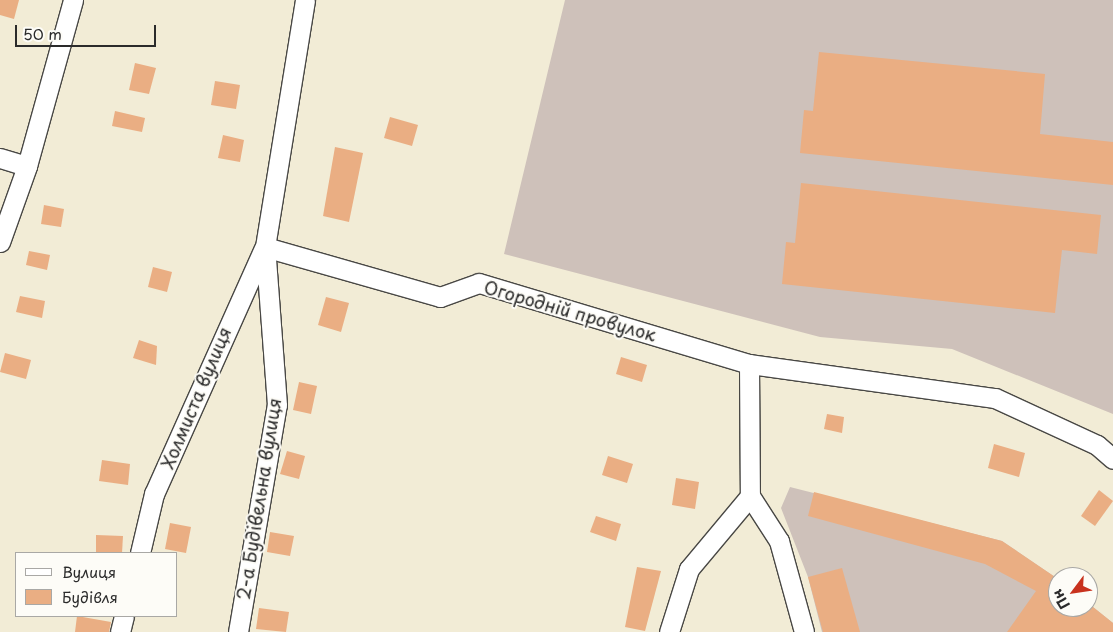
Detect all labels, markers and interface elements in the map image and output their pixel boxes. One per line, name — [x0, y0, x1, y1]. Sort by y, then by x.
scale bar — [18, 15, 159, 47]
text: 50 m — [23, 22, 62, 45]
street label: Огородній провулок — [481, 276, 659, 346]
street label: Холмиста вулиця — [156, 323, 236, 473]
street label: 2-а Будівельна вулиця — [232, 396, 286, 602]
legend — [15, 552, 178, 617]
text: Вулиця — [62, 560, 116, 583]
north arrow — [1048, 567, 1098, 617]
text: Будівля — [62, 585, 118, 608]
text: Пн — [1046, 585, 1075, 614]

